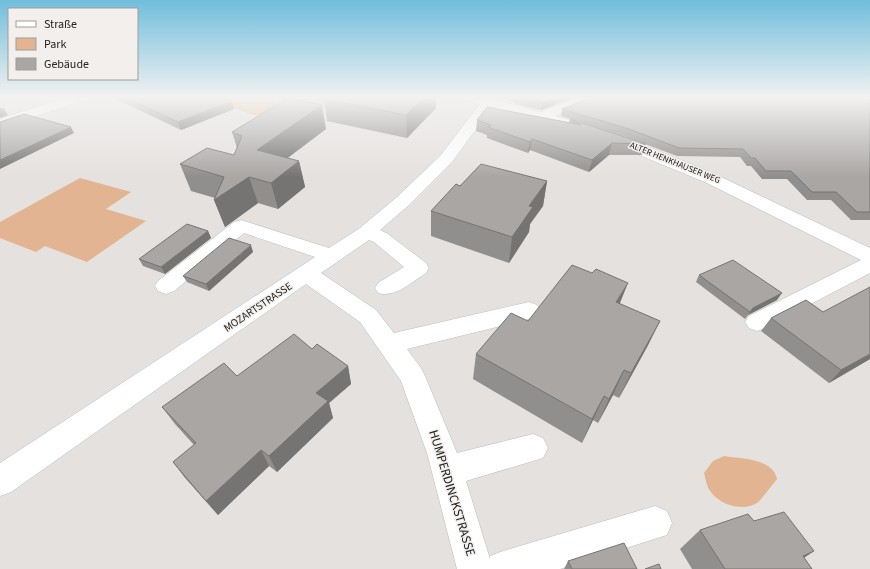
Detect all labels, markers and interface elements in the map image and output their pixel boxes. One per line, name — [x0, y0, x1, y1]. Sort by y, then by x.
legend — [8, 8, 138, 80]
text: Straße — [44, 16, 77, 33]
text: Park — [44, 36, 66, 53]
text: Gebäude — [44, 56, 89, 73]
street label: ALTER HENKHAUSER WEG — [628, 139, 722, 187]
street label: MOZARTSTRASSE — [221, 278, 295, 335]
street label: HUMPERDINCKSTRASSE — [424, 428, 480, 558]

